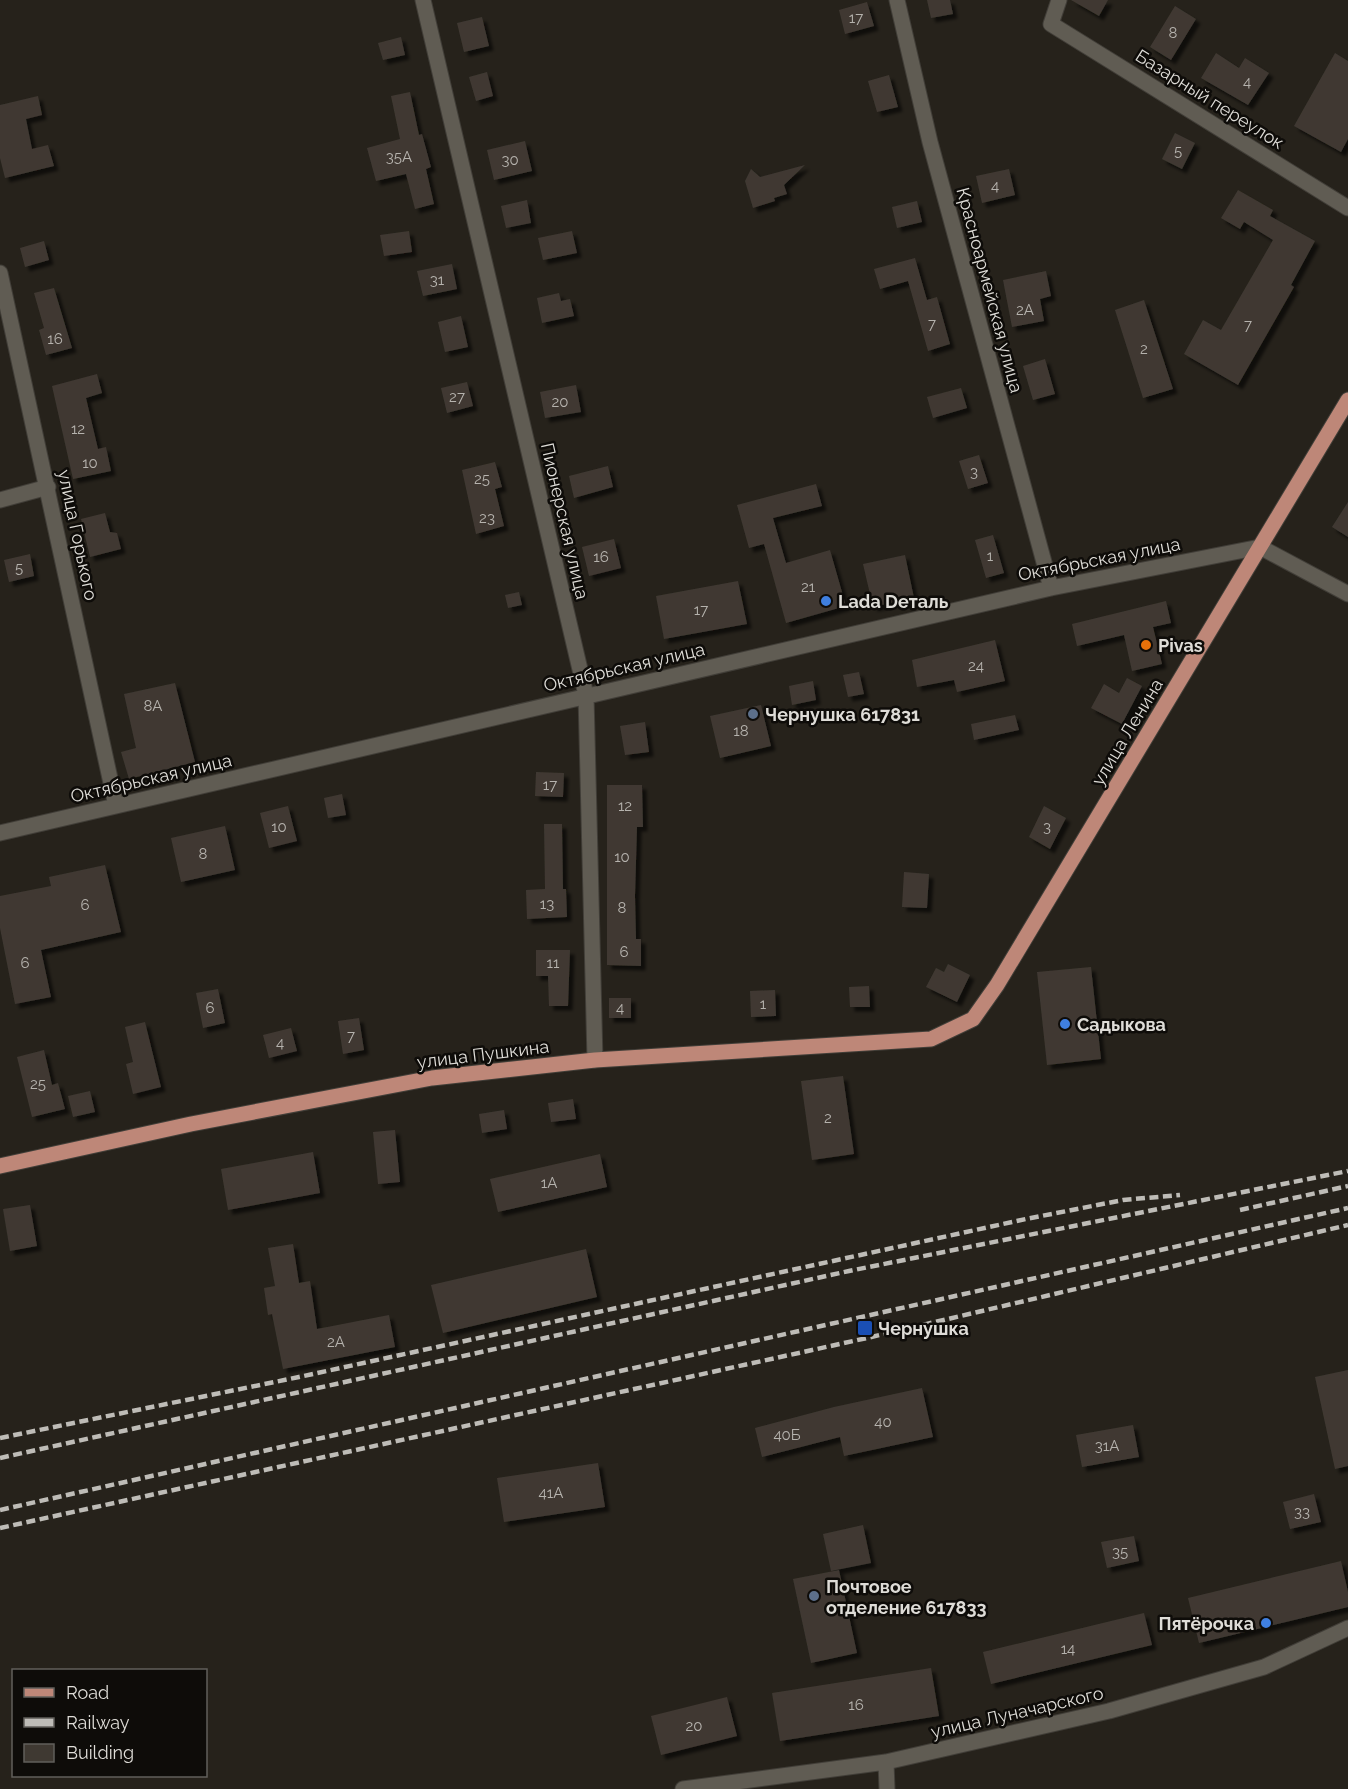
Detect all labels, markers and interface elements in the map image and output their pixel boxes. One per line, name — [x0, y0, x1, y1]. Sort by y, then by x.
house number: 17 — [849, 9, 863, 27]
house number: 8 — [1169, 24, 1178, 42]
street label: Базарный переулок — [1132, 45, 1288, 153]
house number: 4 — [1243, 73, 1251, 91]
house number: 5 — [1174, 142, 1182, 160]
house number: 35А — [386, 148, 412, 166]
house number: 30 — [501, 151, 519, 169]
house number: 4 — [991, 177, 999, 195]
street label: Красноармейская улица — [952, 185, 1028, 395]
house number: 31 — [430, 271, 445, 289]
house number: 2А — [1016, 301, 1034, 319]
house number: 7 — [928, 315, 936, 333]
house number: 7 — [1244, 316, 1252, 334]
house number: 16 — [47, 330, 63, 348]
house number: 2 — [1140, 340, 1148, 358]
house number: 27 — [449, 388, 465, 406]
house number: 20 — [552, 393, 569, 411]
house number: 12 — [71, 420, 85, 438]
street label: Пионерская улица — [537, 441, 593, 601]
house number: 10 — [82, 454, 98, 472]
house number: 3 — [970, 463, 978, 481]
street label: улица Горького — [54, 468, 102, 603]
house number: 25 — [474, 470, 490, 488]
house number: 23 — [479, 509, 495, 527]
street label: Октябрьская улица — [1016, 533, 1182, 585]
house number: 1 — [987, 547, 994, 565]
house number: 16 — [593, 548, 609, 566]
house number: 5 — [15, 559, 23, 577]
house number: 21 — [801, 578, 816, 596]
place label: Lada Dеталь — [838, 591, 949, 612]
marker: Lada Dеталь — [819, 594, 833, 608]
house number: 17 — [694, 601, 708, 619]
place label: Pivas — [1158, 635, 1203, 656]
street label: Октябрьская улица — [541, 638, 707, 696]
marker: Pivas — [1139, 638, 1153, 652]
house number: 24 — [968, 657, 984, 675]
street label: улица Ленина — [1087, 675, 1167, 789]
house number: 8А — [144, 697, 162, 715]
place label: Чернушка 617831 — [765, 704, 920, 725]
marker: Чернушка 617831 — [746, 707, 760, 721]
house number: 18 — [733, 722, 749, 740]
street label: Октябрьская улица — [68, 749, 234, 807]
house number: 17 — [543, 776, 557, 794]
house number: 12 — [618, 797, 632, 815]
house number: 10 — [271, 818, 287, 836]
house number: 3 — [1043, 818, 1051, 836]
house number: 8 — [199, 845, 208, 863]
house number: 10 — [614, 848, 630, 866]
house number: 13 — [540, 895, 554, 913]
house number: 6 — [80, 896, 90, 914]
house number: 8 — [618, 899, 627, 917]
house number: 6 — [619, 943, 629, 961]
house number: 6 — [20, 954, 30, 972]
house number: 11 — [547, 954, 560, 972]
house number: 1 — [760, 995, 767, 1013]
house number: 6 — [205, 999, 215, 1017]
house number: 4 — [616, 999, 624, 1017]
place label: Садыкова — [1077, 1014, 1166, 1035]
marker: Садыкова — [1058, 1017, 1072, 1031]
house number: 7 — [347, 1027, 355, 1045]
house number: 4 — [276, 1034, 284, 1052]
street label: улица Пушкина — [416, 1035, 550, 1073]
house number: 25 — [30, 1075, 46, 1093]
house number: 2 — [824, 1109, 832, 1127]
house number: 1А — [541, 1174, 557, 1192]
place label: Чернушка — [878, 1318, 969, 1339]
marker: Чернушка — [856, 1319, 874, 1337]
house number: 2А — [327, 1333, 345, 1351]
house number: 40 — [874, 1413, 892, 1431]
house number: 40Б — [773, 1426, 801, 1444]
house number: 31А — [1095, 1437, 1119, 1455]
house number: 41А — [539, 1484, 563, 1502]
house number: 33 — [1294, 1503, 1310, 1521]
house number: 35 — [1112, 1543, 1128, 1561]
place label: Почтовое отделение 617833 — [826, 1576, 987, 1618]
marker: Почтовое отделение 617833 — [807, 1589, 821, 1603]
place label: Пятёрочка — [1158, 1613, 1254, 1634]
marker: Пятёрочка — [1259, 1616, 1273, 1630]
house number: 14 — [1061, 1640, 1075, 1658]
legend — [12, 1669, 207, 1777]
text: Road — [66, 1682, 109, 1703]
street label: улица Луначарского — [929, 1682, 1106, 1742]
house number: 16 — [848, 1696, 864, 1714]
text: Railway — [66, 1712, 130, 1733]
house number: 20 — [686, 1717, 703, 1735]
text: Building — [66, 1742, 134, 1763]

